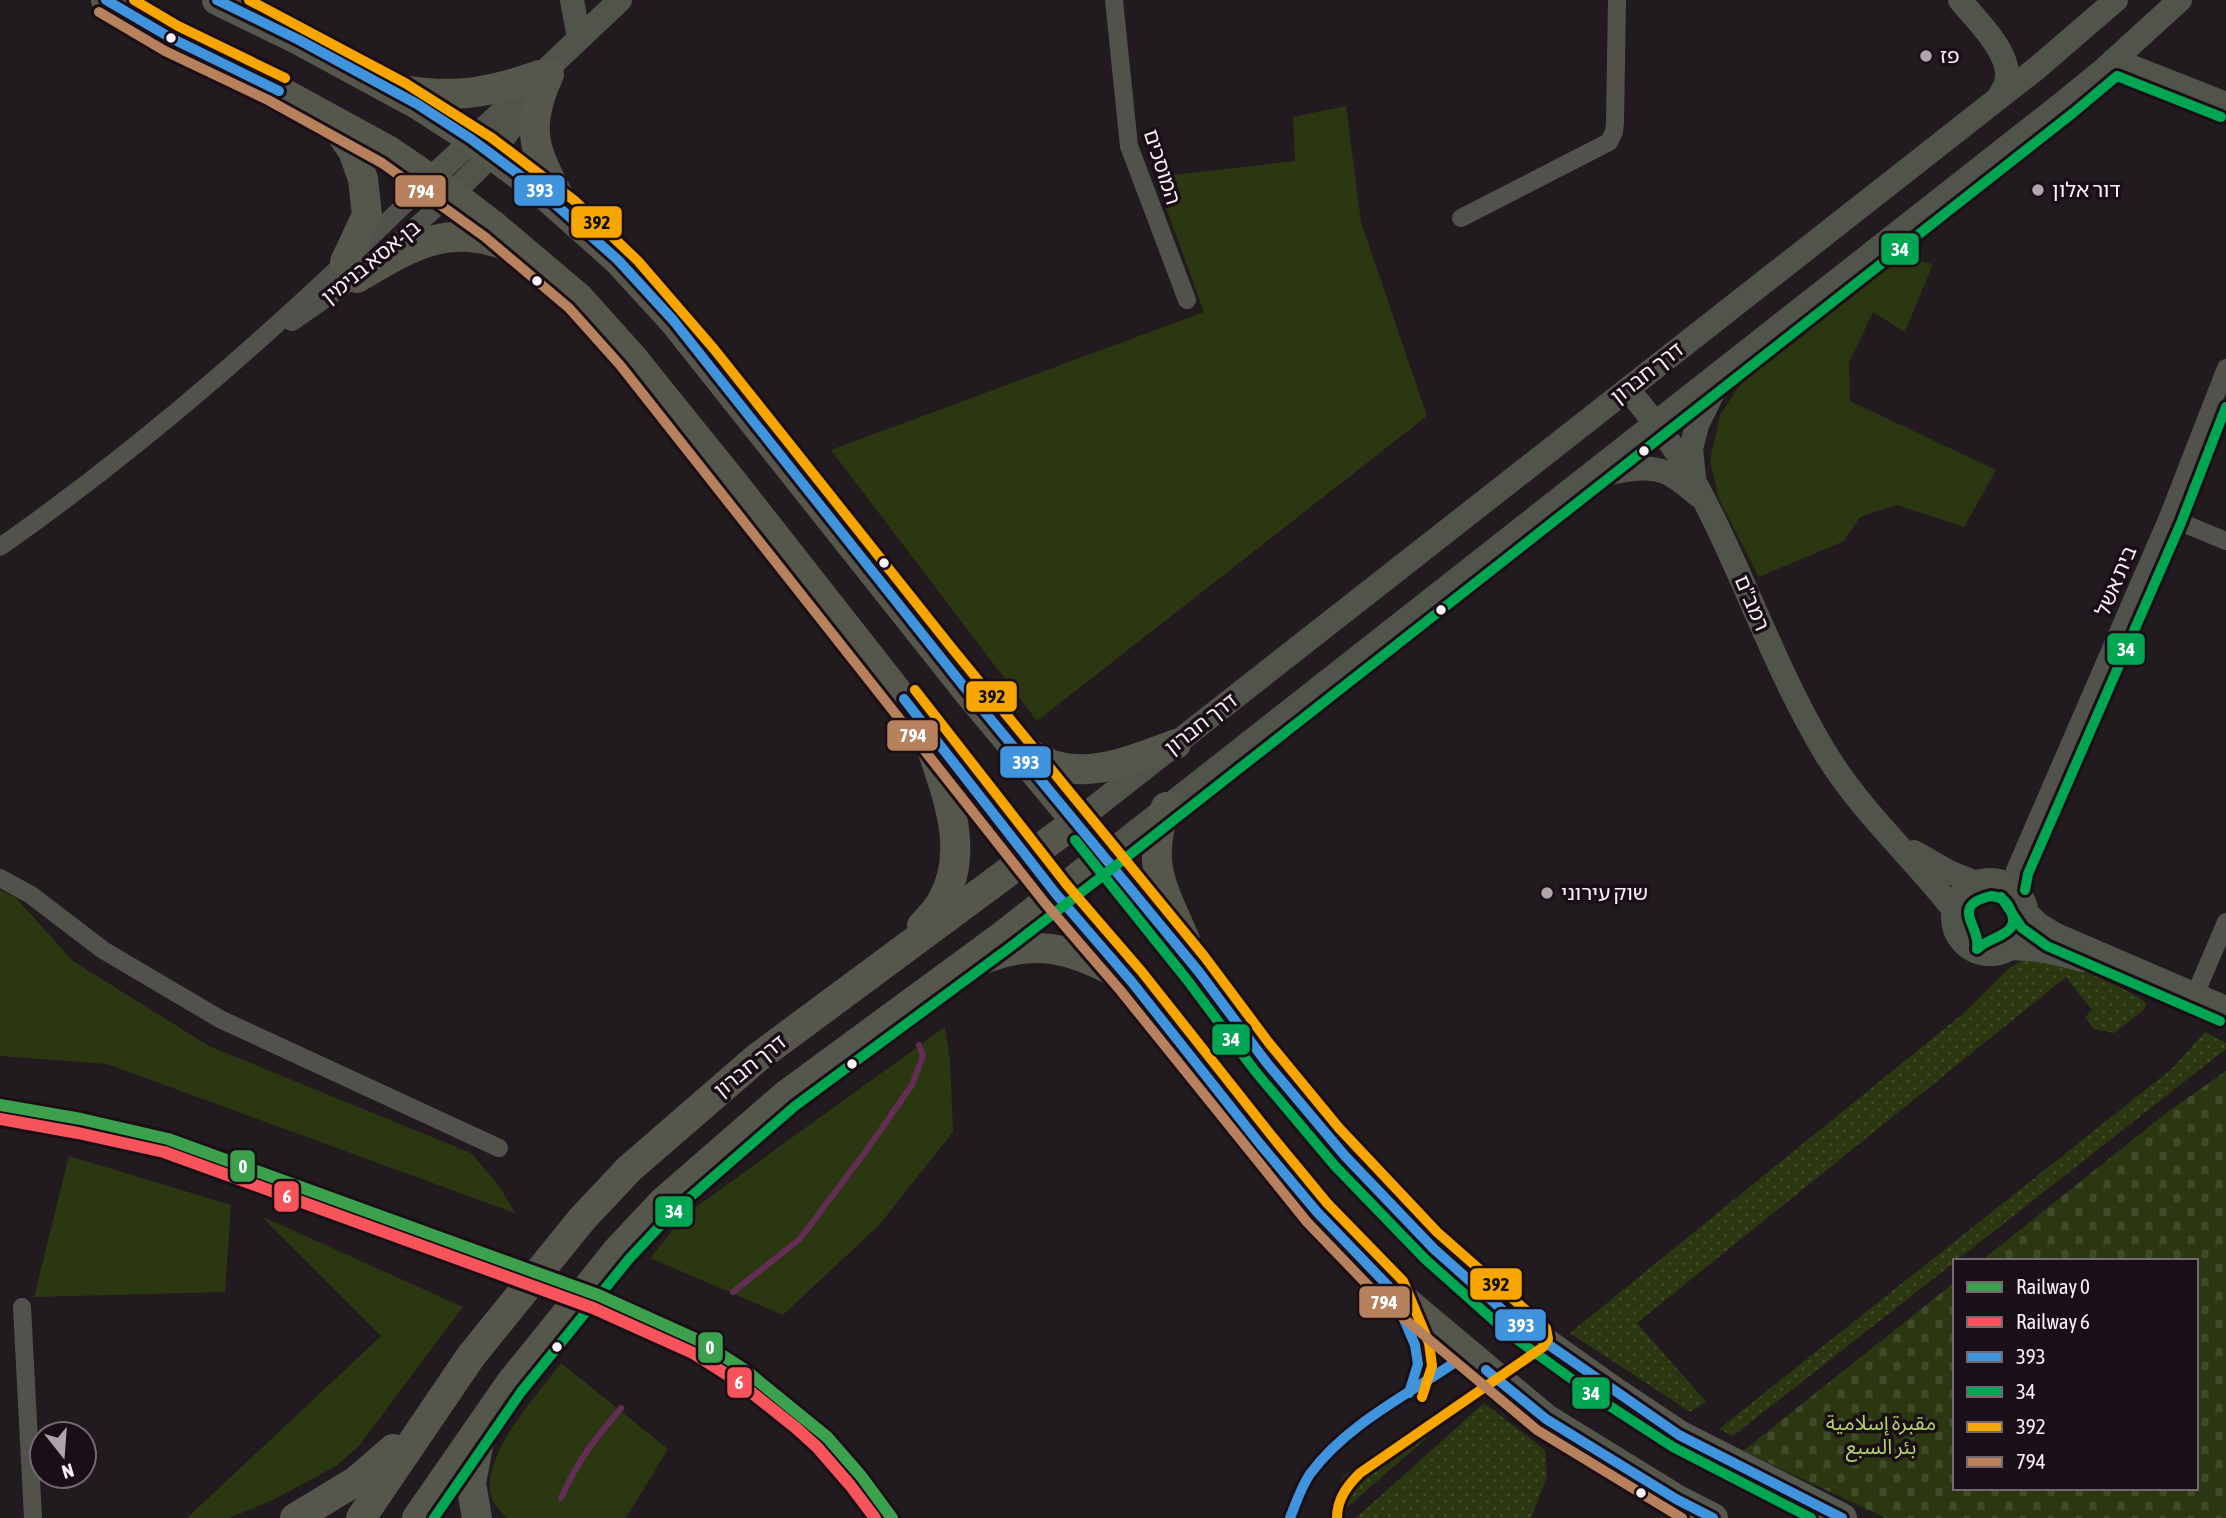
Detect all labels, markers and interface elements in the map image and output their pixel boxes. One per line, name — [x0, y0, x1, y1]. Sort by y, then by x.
unlabelled marker — [164, 31, 178, 45]
place label: פז — [1940, 43, 1960, 67]
marker: פז — [1918, 48, 1934, 64]
street label: המוסכים — [1140, 126, 1186, 207]
line badge: 794 — [394, 174, 447, 208]
line badge: 393 — [513, 174, 566, 207]
place label: דור אלון — [2052, 177, 2121, 201]
text: 393 — [527, 179, 553, 201]
text: 794 — [408, 180, 434, 202]
marker: דור אלון — [2030, 182, 2046, 198]
line badge: 392 — [570, 205, 623, 239]
text: 392 — [584, 211, 610, 233]
street label: בן-אסא בנימין — [316, 214, 424, 308]
line badge: 34 — [1880, 232, 1920, 266]
text: 34 — [1891, 238, 1909, 260]
unlabelled marker — [530, 274, 544, 288]
street label: דרך חברון — [1605, 337, 1687, 408]
unlabelled marker — [1637, 444, 1651, 458]
street label: בית אשל — [2090, 542, 2141, 619]
unlabelled marker — [877, 556, 891, 570]
street label: רמב"ם — [1731, 571, 1775, 634]
unlabelled marker — [1434, 603, 1448, 617]
line badge: 34 — [2106, 632, 2146, 666]
text: 34 — [2117, 638, 2135, 660]
line badge: 392 — [965, 680, 1018, 713]
text: 392 — [979, 685, 1005, 707]
street label: דרך חברון — [1159, 688, 1241, 759]
line badge: 794 — [886, 719, 939, 752]
text: 794 — [900, 724, 926, 746]
line badge: 393 — [999, 745, 1052, 779]
text: 393 — [1013, 751, 1039, 773]
place label: שוק עירוני — [1561, 880, 1648, 904]
marker: שוק עירוני — [1539, 885, 1555, 901]
line badge: 34 — [1211, 1023, 1251, 1056]
text: 34 — [1222, 1028, 1240, 1050]
street label: דרך חברון — [709, 1029, 790, 1101]
unlabelled marker — [845, 1057, 859, 1071]
line badge: 0 — [229, 1149, 256, 1183]
text: 0 — [239, 1155, 248, 1177]
line badge: 6 — [273, 1180, 300, 1213]
text: 6 — [283, 1185, 292, 1207]
line badge: 34 — [654, 1195, 694, 1228]
text: 34 — [665, 1200, 683, 1222]
legend — [1953, 1259, 2198, 1490]
line badge: 392 — [1469, 1267, 1523, 1301]
text: 392 — [1483, 1273, 1509, 1295]
text: Railway 0 — [2016, 1274, 2090, 1298]
line badge: 794 — [1358, 1285, 1411, 1319]
text: 794 — [1371, 1291, 1397, 1313]
line badge: 393 — [1494, 1308, 1547, 1342]
text: Railway 6 — [2016, 1309, 2090, 1333]
text: 393 — [1508, 1314, 1534, 1336]
line badge: 0 — [697, 1331, 724, 1364]
text: 0 — [706, 1336, 715, 1358]
unlabelled marker — [550, 1340, 564, 1354]
text: 393 — [2016, 1344, 2046, 1368]
line badge: 6 — [726, 1366, 753, 1399]
text: 6 — [735, 1371, 744, 1393]
line badge: 34 — [1571, 1376, 1611, 1410]
text: 34 — [2016, 1379, 2036, 1403]
text: 34 — [1582, 1382, 1600, 1404]
park label: مقبرة إسلامية بئر السبع — [1826, 1410, 1936, 1462]
text: 392 — [2016, 1414, 2046, 1438]
north arrow — [28, 1420, 98, 1490]
text: 794 — [2016, 1449, 2046, 1473]
text: N — [59, 1459, 77, 1483]
unlabelled marker — [1634, 1486, 1648, 1500]

